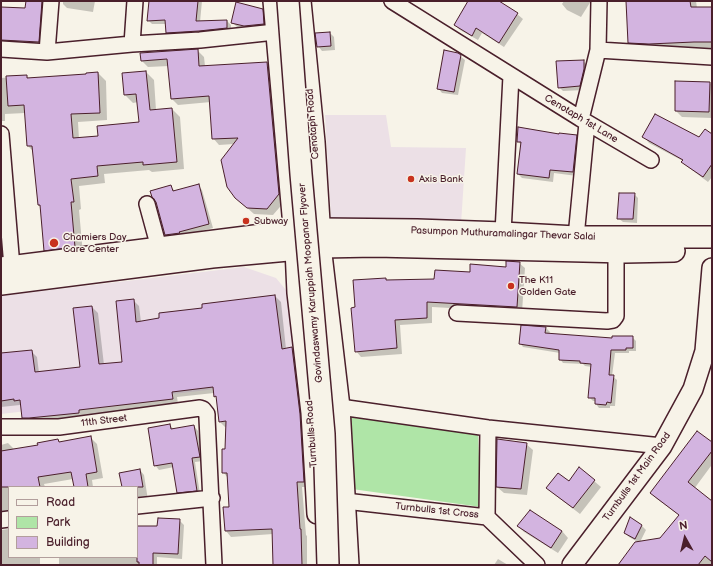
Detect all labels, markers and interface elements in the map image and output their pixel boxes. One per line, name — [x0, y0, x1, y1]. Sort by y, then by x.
street label: Cenotaph Road — [304, 88, 322, 160]
street label: Cenotaph 1st Lane — [542, 92, 620, 146]
place label: Axis Bank — [419, 173, 463, 185]
marker: Axis Bank — [406, 174, 416, 184]
street label: Govindaswamy Karuppiah Moopanar Flyover — [296, 183, 326, 383]
place label: Subway — [254, 215, 288, 227]
marker: Subway — [241, 216, 251, 226]
street label: Pasumpon Muthuramalingar Thevar Salai — [410, 225, 596, 243]
place label: Chamiers Day Care Center — [63, 231, 126, 254]
marker: Chamiers Day Care Center — [48, 237, 60, 249]
place label: The K11 Golden Gate — [519, 274, 576, 298]
marker: The K11 Golden Gate — [506, 281, 516, 291]
street label: Turnbulls Road — [304, 400, 320, 468]
street label: 11th Street — [80, 412, 128, 430]
street label: Turnbulls 1st Main Road — [601, 430, 673, 524]
legend — [8, 486, 138, 558]
text: Road — [46, 495, 75, 510]
street label: Turnbulls 1st Cross — [395, 501, 479, 521]
text: Park — [46, 515, 70, 530]
north arrow — [665, 518, 705, 558]
text: N — [678, 519, 688, 533]
text: Building — [46, 535, 90, 550]

